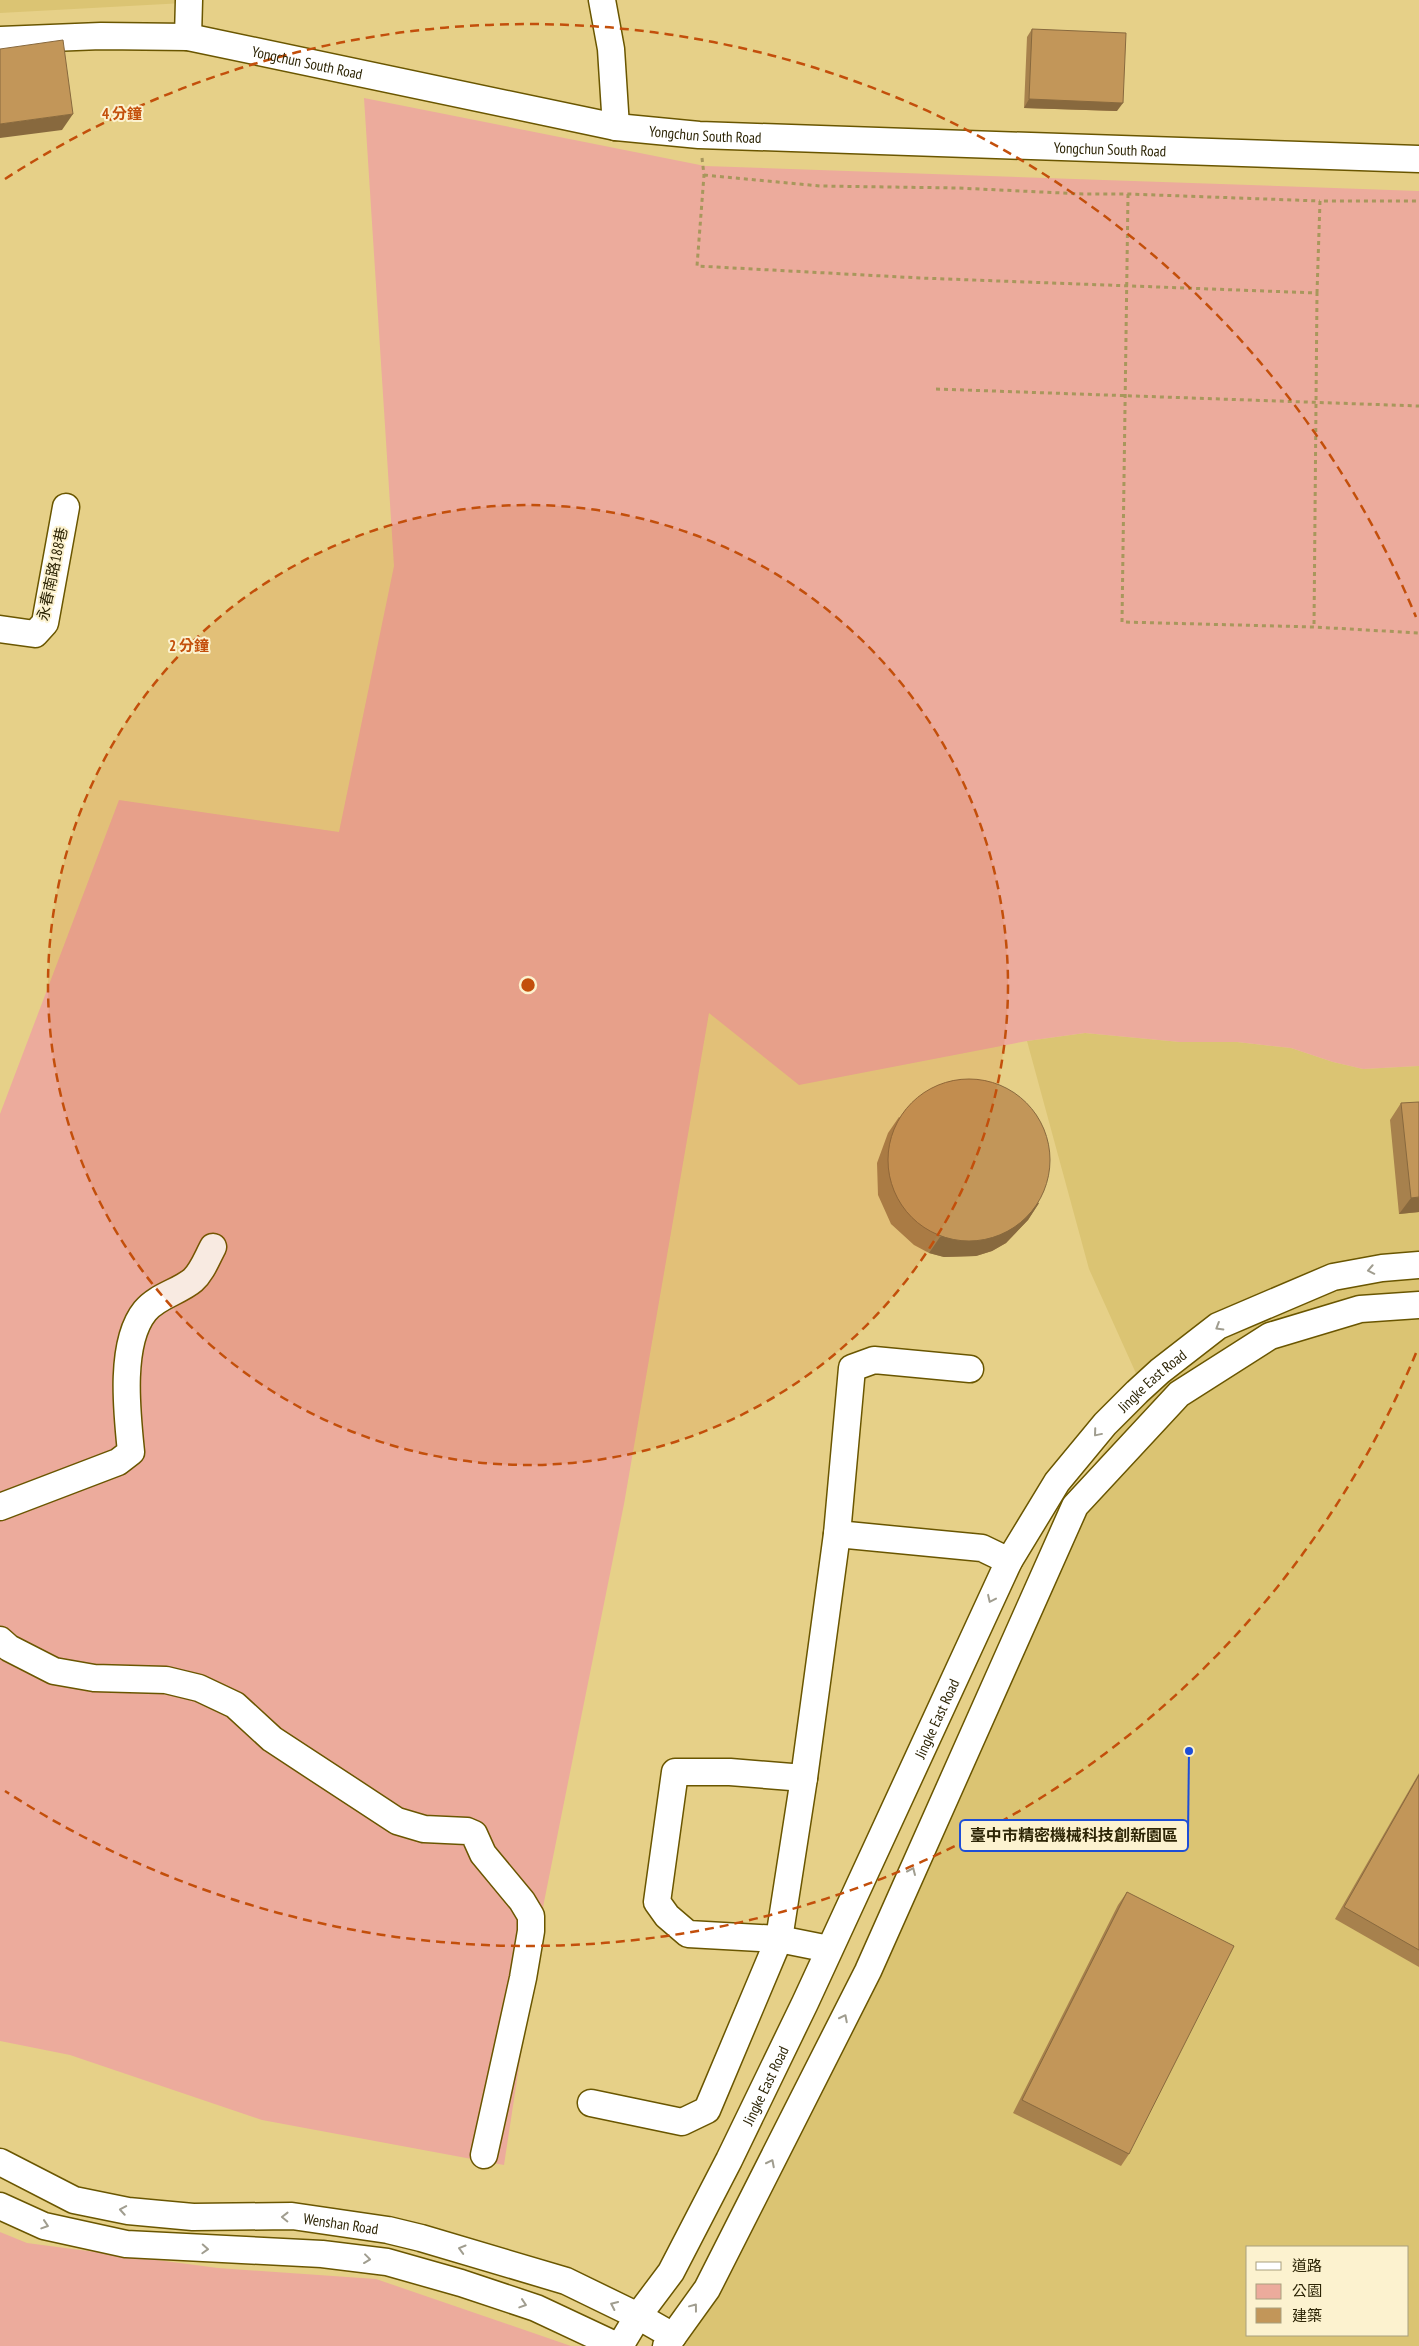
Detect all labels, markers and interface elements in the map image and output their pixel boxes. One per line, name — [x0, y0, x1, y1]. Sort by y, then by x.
street label: Yongchun South Road — [250, 41, 364, 83]
text: 4 分鐘 — [102, 104, 142, 123]
street label: Yongchun South Road — [648, 121, 762, 147]
street label: Yongchun South Road — [1053, 137, 1167, 160]
street label: 永春南路188巷 — [33, 525, 71, 623]
text: 2 分鐘 — [169, 636, 209, 655]
centre of rings — [519, 976, 537, 994]
one-way arrow — [1366, 1265, 1375, 1275]
one-way arrow — [1216, 1320, 1225, 1330]
street label: Jingke East Road — [1113, 1345, 1190, 1416]
one-way arrow — [1094, 1428, 1103, 1437]
one-way arrow — [987, 1594, 998, 1603]
street label: Jingke East Road — [909, 1676, 963, 1762]
callout: 臺中市精密機械科技創新園區 — [960, 1820, 1188, 1851]
text: 臺中市精密機械科技創新園區 — [970, 1825, 1178, 1845]
one-way arrow — [906, 1867, 917, 1876]
one-way arrow — [838, 2015, 848, 2024]
street label: Jingke East Road — [737, 2043, 792, 2129]
one-way arrow — [765, 2160, 775, 2169]
one-way arrow — [119, 2205, 128, 2215]
street label: Wenshan Road — [302, 2208, 380, 2238]
one-way arrow — [281, 2212, 289, 2222]
one-way arrow — [40, 2219, 48, 2229]
one-way arrow — [201, 2243, 209, 2254]
one-way arrow — [458, 2245, 467, 2255]
legend — [1246, 2246, 1409, 2336]
one-way arrow — [362, 2254, 371, 2264]
text: 道路 — [1292, 2256, 1322, 2275]
text: 公園 — [1292, 2281, 1322, 2300]
one-way arrow — [518, 2298, 526, 2308]
one-way arrow — [610, 2300, 619, 2311]
one-way arrow — [689, 2304, 697, 2313]
text: 建築 — [1292, 2306, 1322, 2325]

